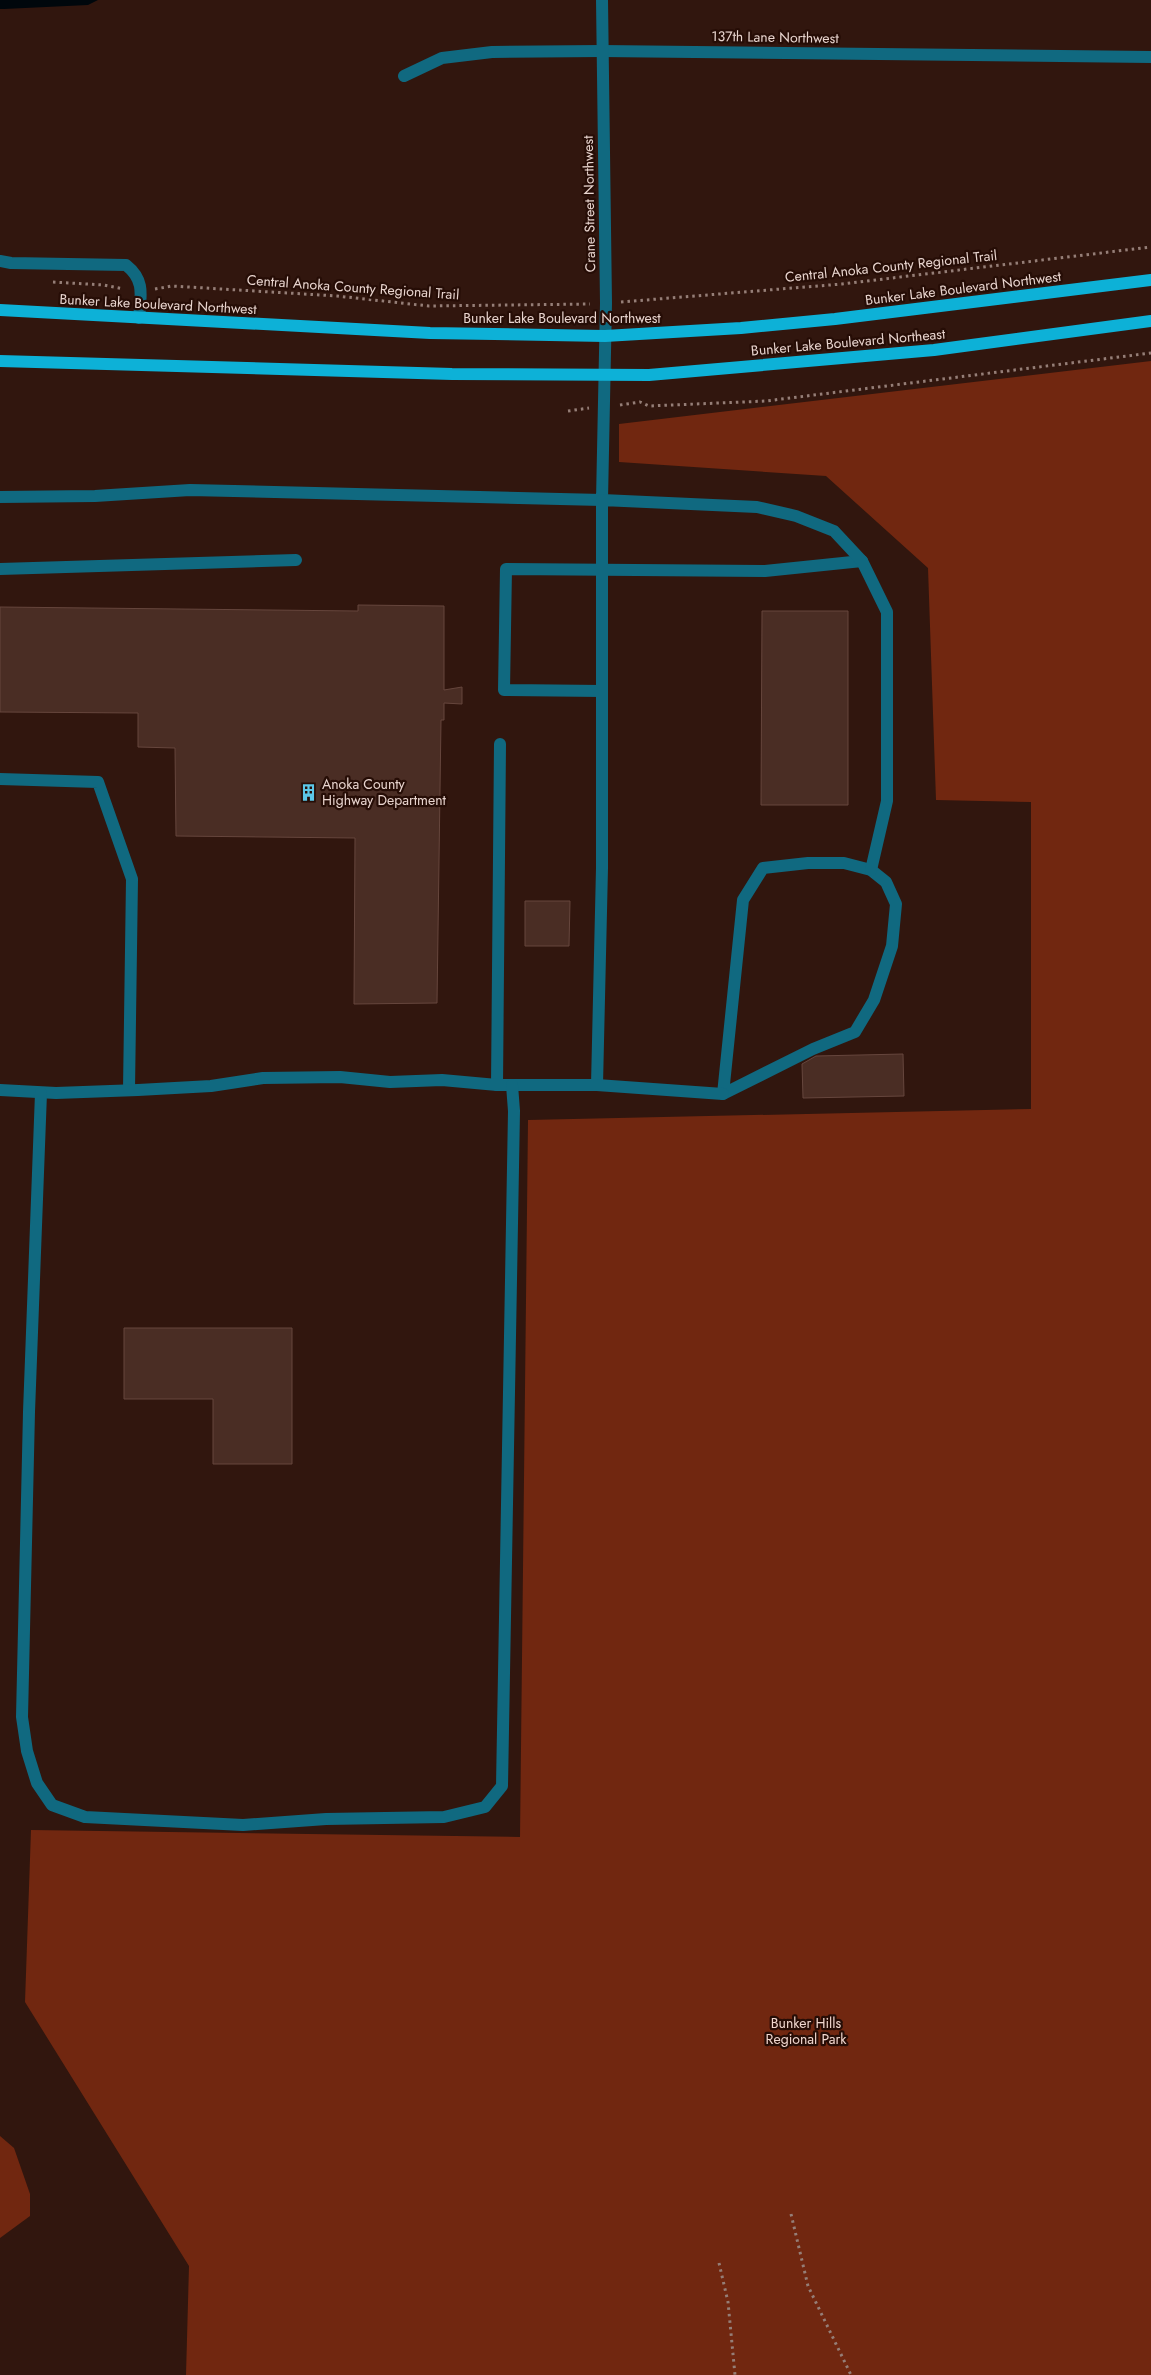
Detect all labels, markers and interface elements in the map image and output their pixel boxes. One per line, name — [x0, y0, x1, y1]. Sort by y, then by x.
street label: 137th Lane Northwest — [711, 26, 839, 48]
street label: Crane Street Northwest — [578, 135, 600, 273]
street label: Central Anoka County Regional Trail — [784, 245, 998, 287]
street label: Bunker Lake Boulevard Northwest — [864, 266, 1063, 310]
street label: Central Anoka County Regional Trail — [246, 270, 460, 304]
street label: Bunker Lake Boulevard Northwest — [59, 289, 258, 319]
street label: Bunker Lake Boulevard Northwest — [463, 308, 661, 328]
street label: Bunker Lake Boulevard Northeast — [750, 323, 947, 360]
place label: Anoka County Highway Department — [322, 774, 447, 810]
building icon: Anoka County Highway Department — [298, 782, 318, 802]
park label: Bunker Hills Regional Park — [766, 2013, 847, 2049]

